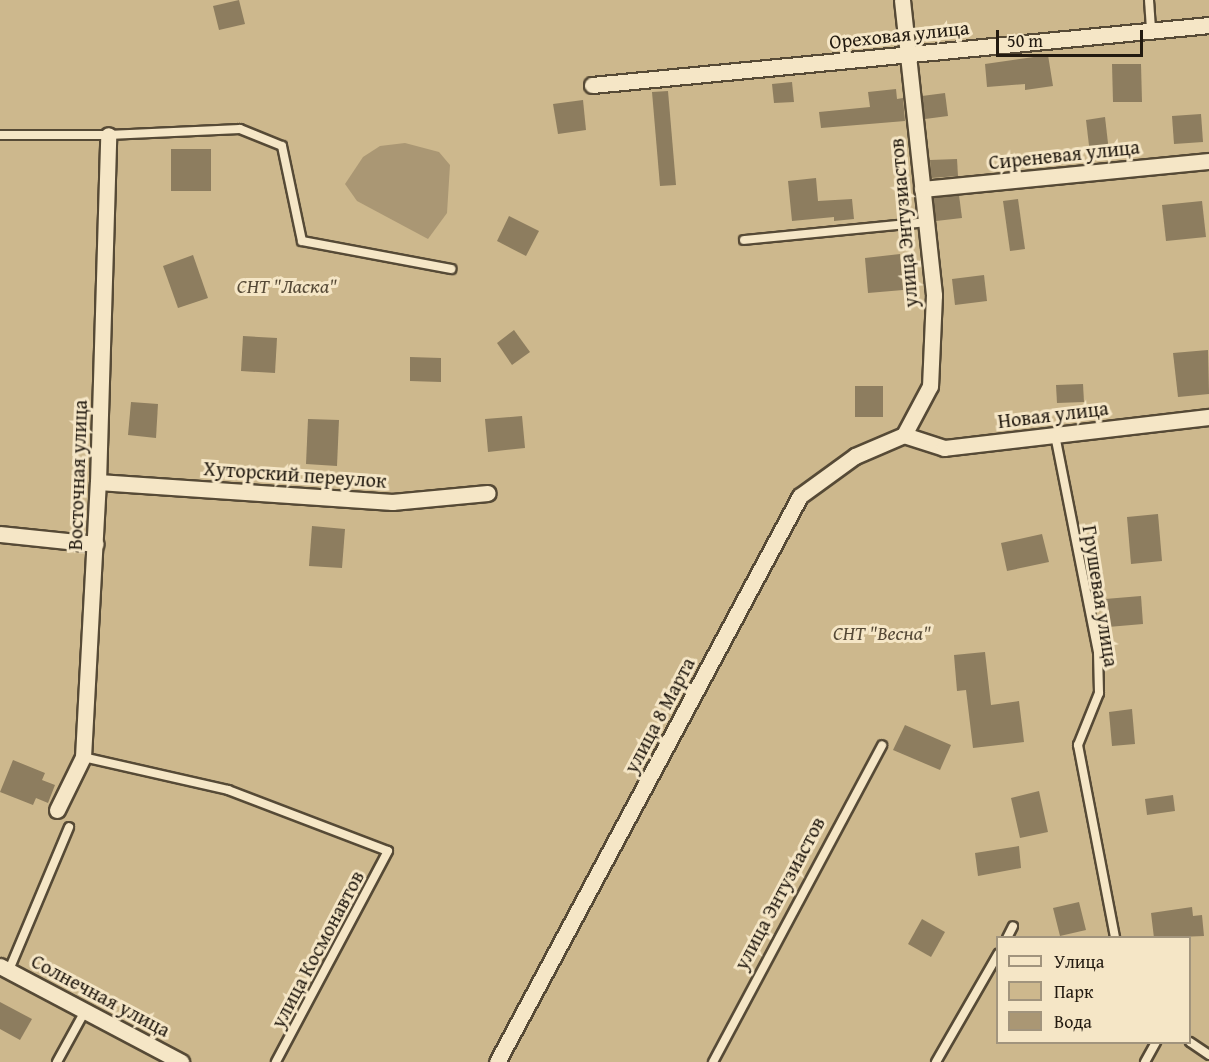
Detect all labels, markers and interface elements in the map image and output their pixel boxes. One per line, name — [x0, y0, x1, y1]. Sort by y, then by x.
street label: Ореховая улица — [828, 15, 970, 53]
scale bar — [999, 18, 1146, 56]
text: 50 m — [1007, 27, 1043, 54]
street label: Сиреневая улица — [987, 134, 1141, 174]
street label: улица Энтузиастов — [884, 137, 922, 309]
park label: СНТ "Ласка" — [237, 273, 337, 297]
street label: Новая улица — [996, 395, 1110, 433]
street label: Восточная улица — [62, 399, 92, 551]
street label: Хуторский переулок — [203, 456, 387, 492]
street label: Грушевая улица — [1078, 524, 1124, 668]
park label: СНТ "Весна" — [833, 620, 931, 644]
street label: улица 8 Марта — [618, 653, 700, 777]
street label: улица Энтузиастов — [729, 812, 829, 974]
street label: улица Космонавтов — [265, 866, 369, 1032]
legend — [996, 936, 1191, 1044]
street label: Солнечная улица — [28, 948, 174, 1042]
text: Улица — [1054, 948, 1104, 975]
text: Парк — [1054, 978, 1093, 1005]
text: Вода — [1054, 1008, 1092, 1035]

